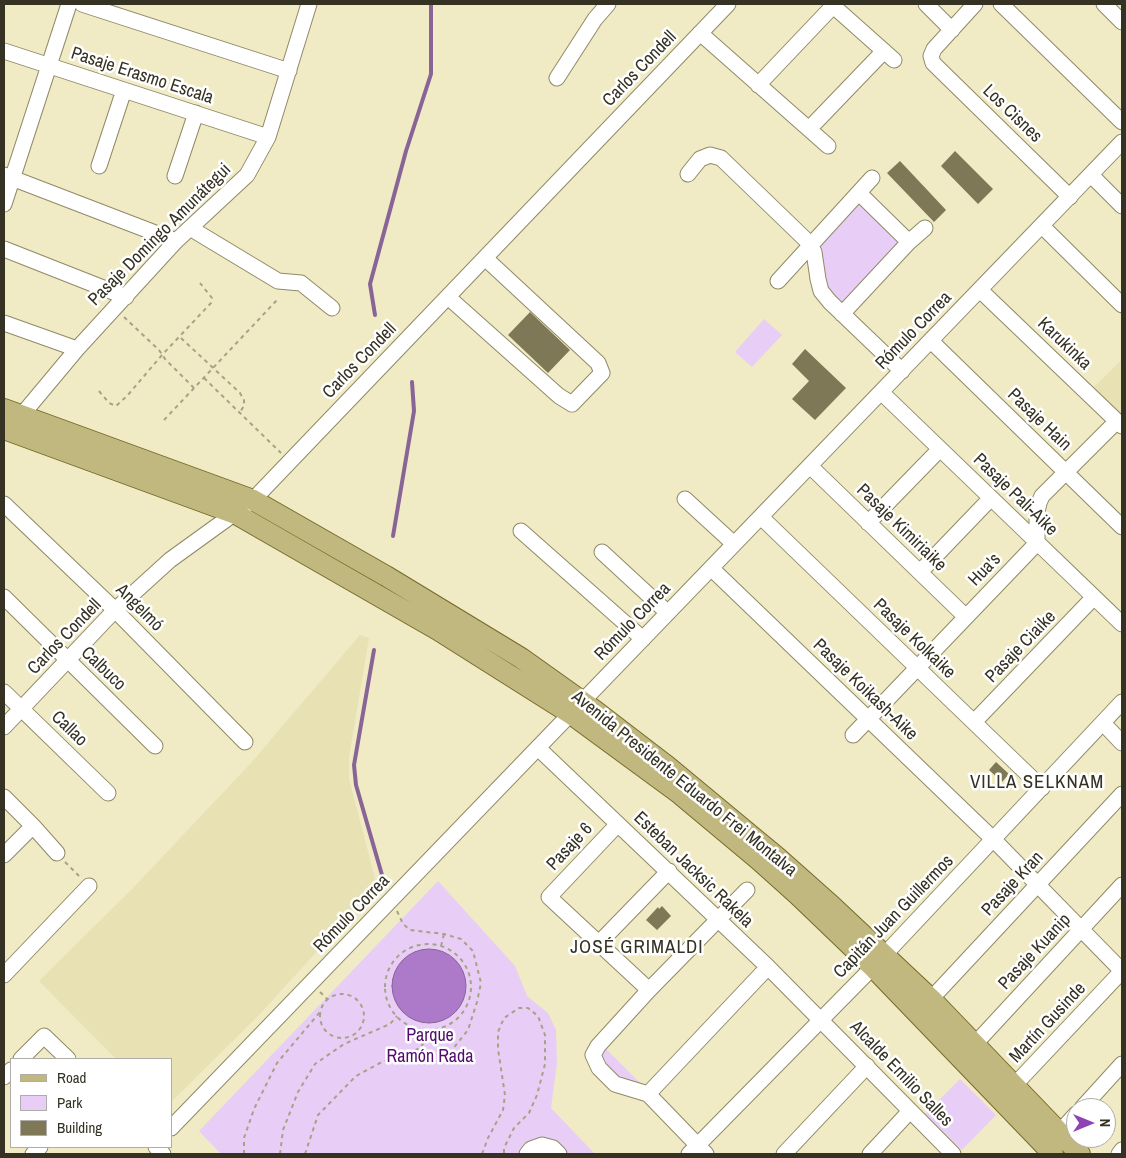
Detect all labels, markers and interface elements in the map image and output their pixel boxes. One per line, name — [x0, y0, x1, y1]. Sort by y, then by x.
street label: Carlos Condell — [599, 27, 681, 111]
street label: Pasaje Erasmo Escala — [68, 43, 216, 109]
street label: Los Cisnes — [978, 81, 1046, 147]
street label: Pasaje Domingo Amunátegui — [84, 159, 236, 311]
street label: Rómulo Correa — [871, 288, 957, 374]
street label: Karukinka — [1033, 313, 1095, 375]
street label: Carlos Condell — [319, 319, 401, 403]
street label: Pasaje Hain — [1003, 384, 1075, 456]
street label: Pasaje Pali-Aike — [968, 449, 1062, 541]
street label: Pasaje Kimiriaike — [852, 480, 950, 576]
street label: Hua's — [964, 549, 1006, 591]
street label: Rómulo Correa — [590, 579, 676, 665]
street label: Angelmó — [111, 580, 167, 636]
street label: Pasaje Kolkaike — [868, 594, 960, 684]
street label: Carlos Condell — [24, 595, 106, 679]
street label: Pasaje Ciaike — [981, 606, 1061, 688]
street label: Pasaje Koikash-Aike — [808, 635, 922, 745]
street label: Calbuco — [76, 642, 130, 696]
street label: Avenida Presidente Eduardo Frei Montalva — [567, 686, 801, 882]
street label: Callao — [46, 707, 92, 751]
district label: VILLA SELKNAM — [968, 772, 1106, 794]
street label: Esteban Jacksic Rakela — [629, 808, 757, 932]
street label: Pasaje 6 — [543, 819, 597, 875]
street label: Pasaje Kran — [978, 847, 1048, 921]
street label: Capitán Juan Guillermos — [830, 851, 958, 983]
street label: Rómulo Correa — [309, 871, 395, 957]
street label: Pasaje Kuanip — [994, 910, 1076, 994]
district label: JOSÉ GRIMALDI — [569, 937, 705, 959]
street label: Martín Gusinde — [1005, 978, 1091, 1068]
street label: Alcalde Emilio Salles — [845, 1017, 957, 1131]
park label: Parque Ramón Rada — [387, 1025, 473, 1068]
legend — [10, 1058, 172, 1148]
text: Road — [57, 1067, 86, 1088]
text: Park — [57, 1092, 82, 1113]
north arrow — [1066, 1098, 1116, 1148]
text: Building — [57, 1117, 102, 1138]
text: N — [1096, 1119, 1114, 1127]

